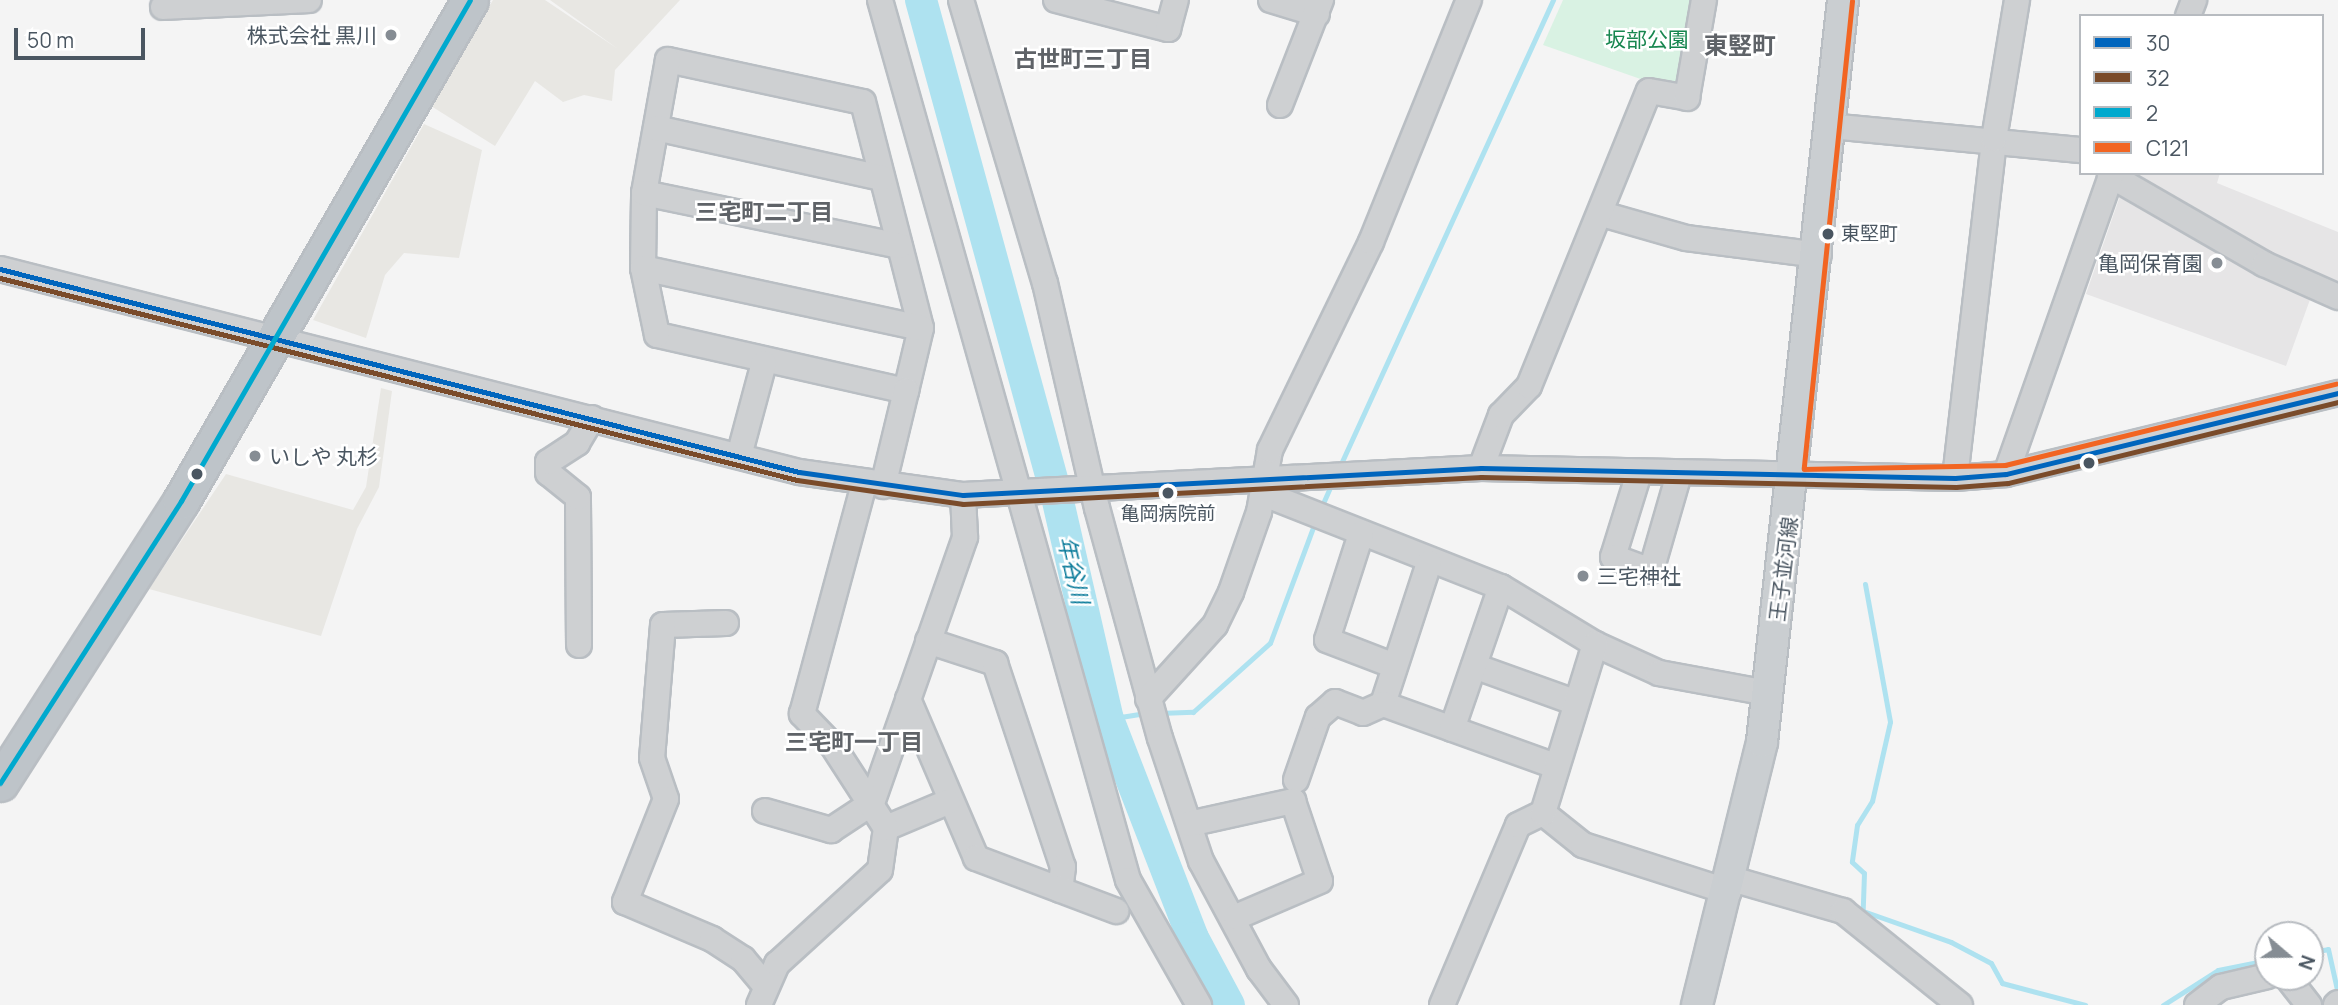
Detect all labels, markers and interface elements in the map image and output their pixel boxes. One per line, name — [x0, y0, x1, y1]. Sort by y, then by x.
scale bar — [18, 14, 149, 58]
legend — [2079, 14, 2324, 175]
place label: 株式会社 黒川 — [247, 22, 377, 48]
text: 50 m — [27, 26, 74, 54]
park label: 坂部公園 — [1605, 26, 1689, 52]
marker: 株式会社 黒川 — [383, 27, 399, 43]
text: 30 — [2146, 29, 2170, 57]
district label: 東竪町 — [1704, 31, 1776, 59]
district label: 古世町三丁目 — [1014, 44, 1152, 72]
text: 32 — [2146, 64, 2170, 92]
text: 2 — [2146, 99, 2158, 127]
text: C121 — [2146, 134, 2189, 162]
district label: 三宅町二丁目 — [695, 197, 833, 225]
place label: 東堅町 — [1841, 223, 1898, 245]
marker: 東堅町 — [1821, 227, 1835, 241]
place label: 亀岡保育園 — [2098, 250, 2203, 276]
marker: 亀岡保育園 — [2209, 255, 2225, 271]
place label: いしや 丸杉 — [269, 443, 378, 469]
marker: いしや 丸杉 — [247, 448, 263, 464]
unlabelled marker — [2082, 456, 2096, 470]
unlabelled marker — [190, 467, 204, 481]
marker: 亀岡病院前 — [1161, 486, 1175, 500]
place label: 亀岡病院前 — [1121, 503, 1215, 525]
street label: 王子並河線 — [1764, 515, 1802, 623]
water label: 年谷川 — [1053, 533, 1095, 607]
place label: 三宅神社 — [1597, 563, 1681, 589]
marker: 三宅神社 — [1575, 568, 1591, 584]
district label: 三宅町一丁目 — [785, 727, 923, 755]
north arrow — [2254, 921, 2324, 991]
text: N — [2292, 952, 2321, 973]

